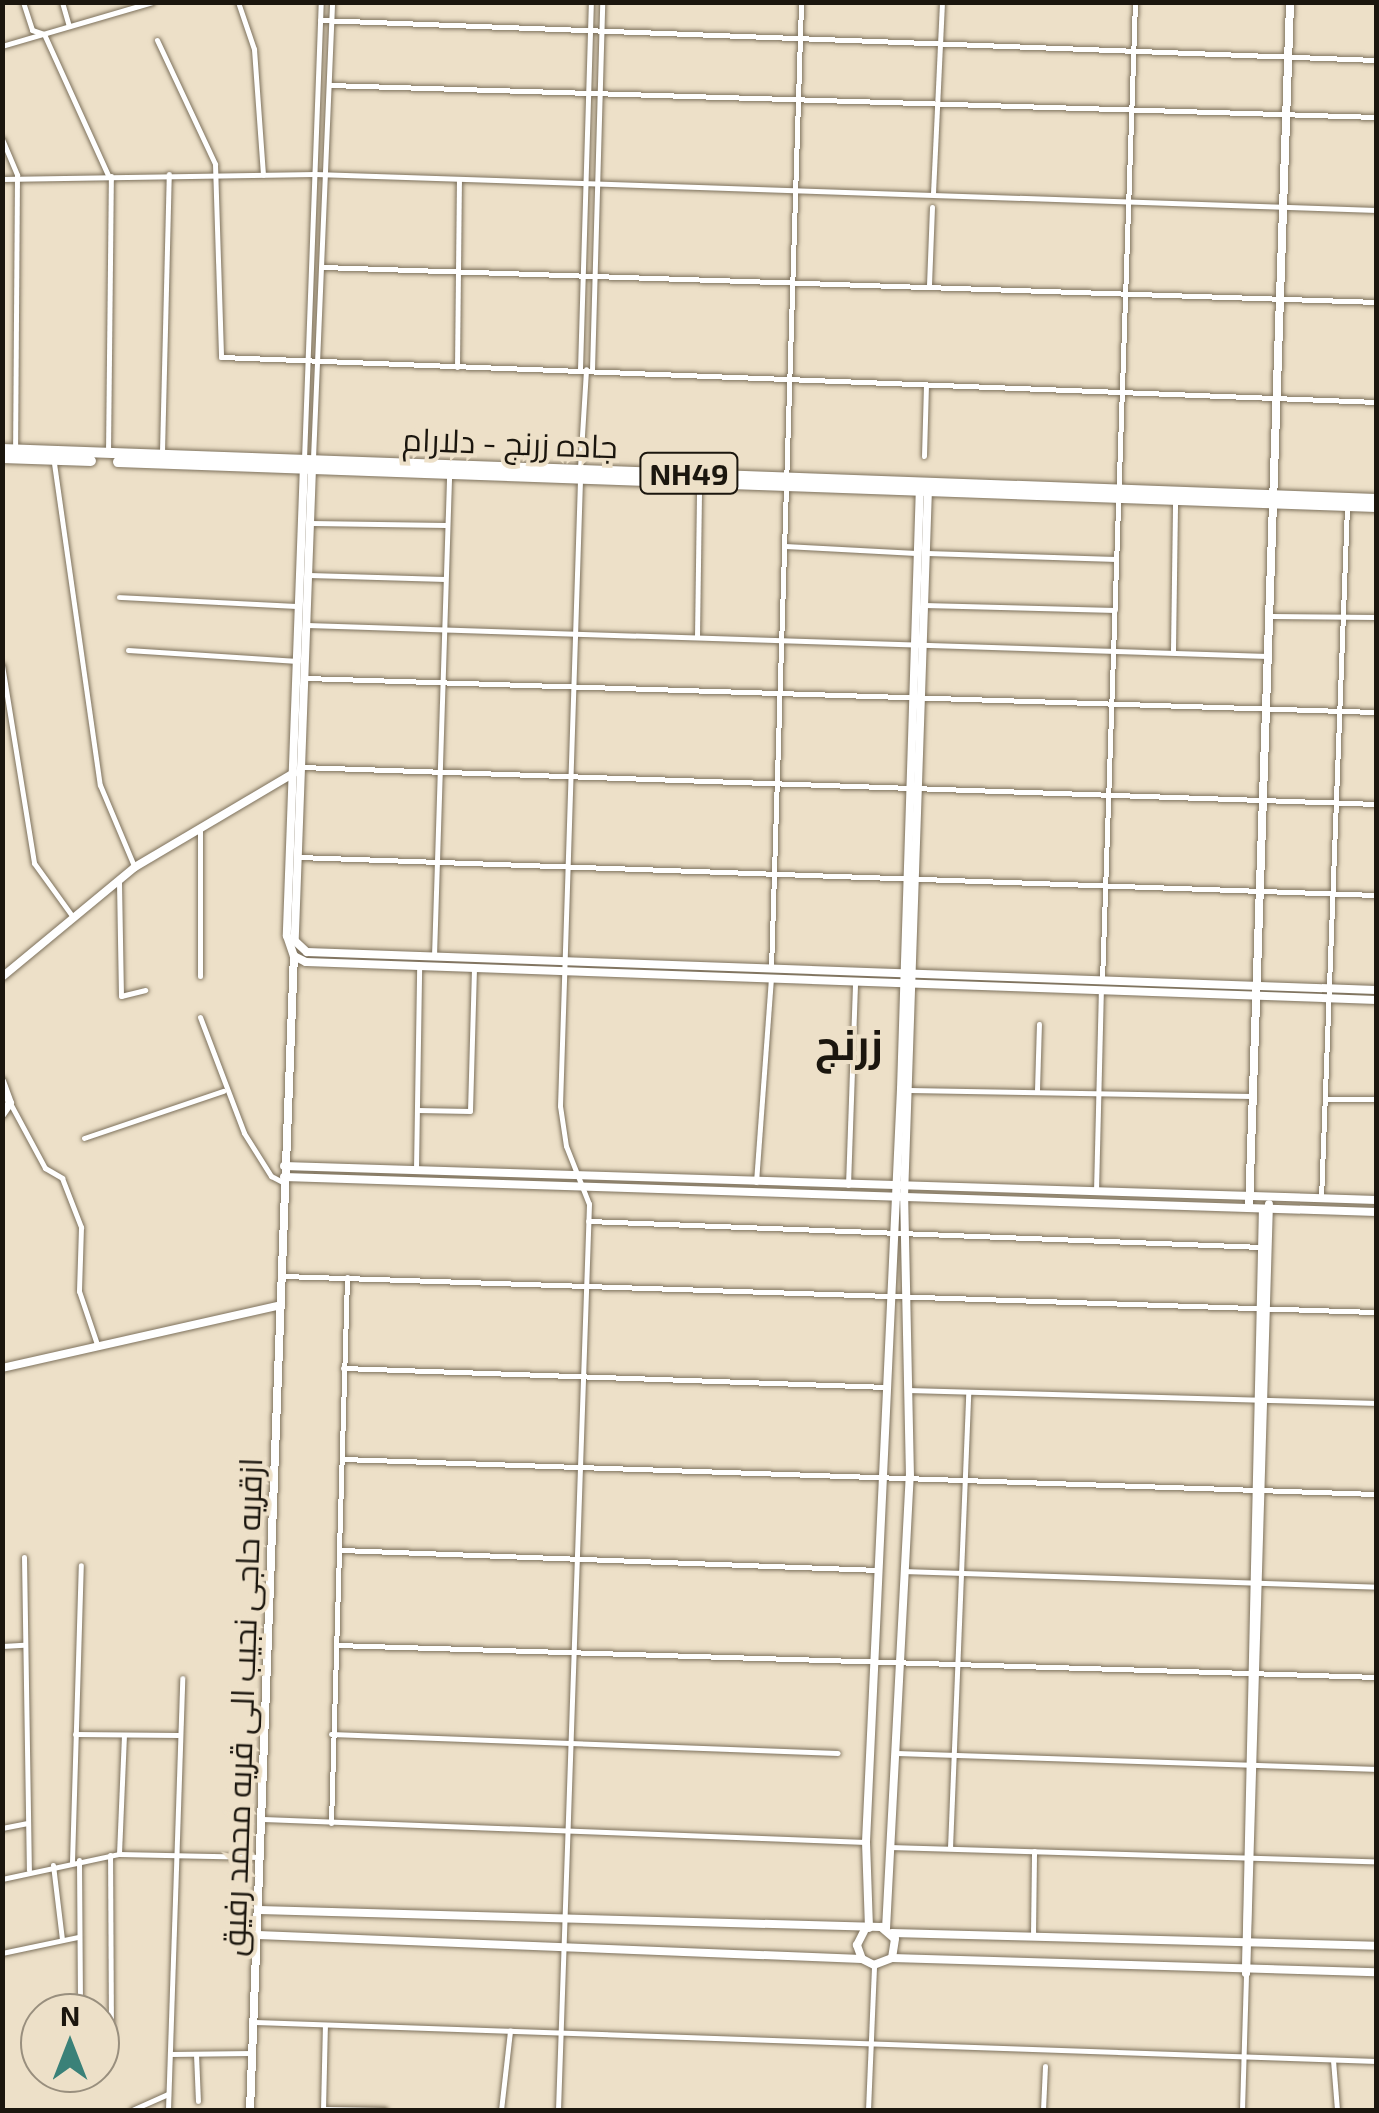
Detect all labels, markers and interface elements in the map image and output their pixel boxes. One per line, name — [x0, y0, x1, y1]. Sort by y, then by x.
street label: جاده زرنج - دلارام — [402, 419, 618, 465]
road number: NH49 — [639, 448, 739, 498]
district label: زرنج — [815, 1018, 883, 1068]
street label: ازقریه حاجی نجیب الی قریه محمد رفیق — [213, 1457, 269, 1957]
north arrow — [20, 1993, 120, 2093]
text: N — [60, 1998, 80, 2032]

